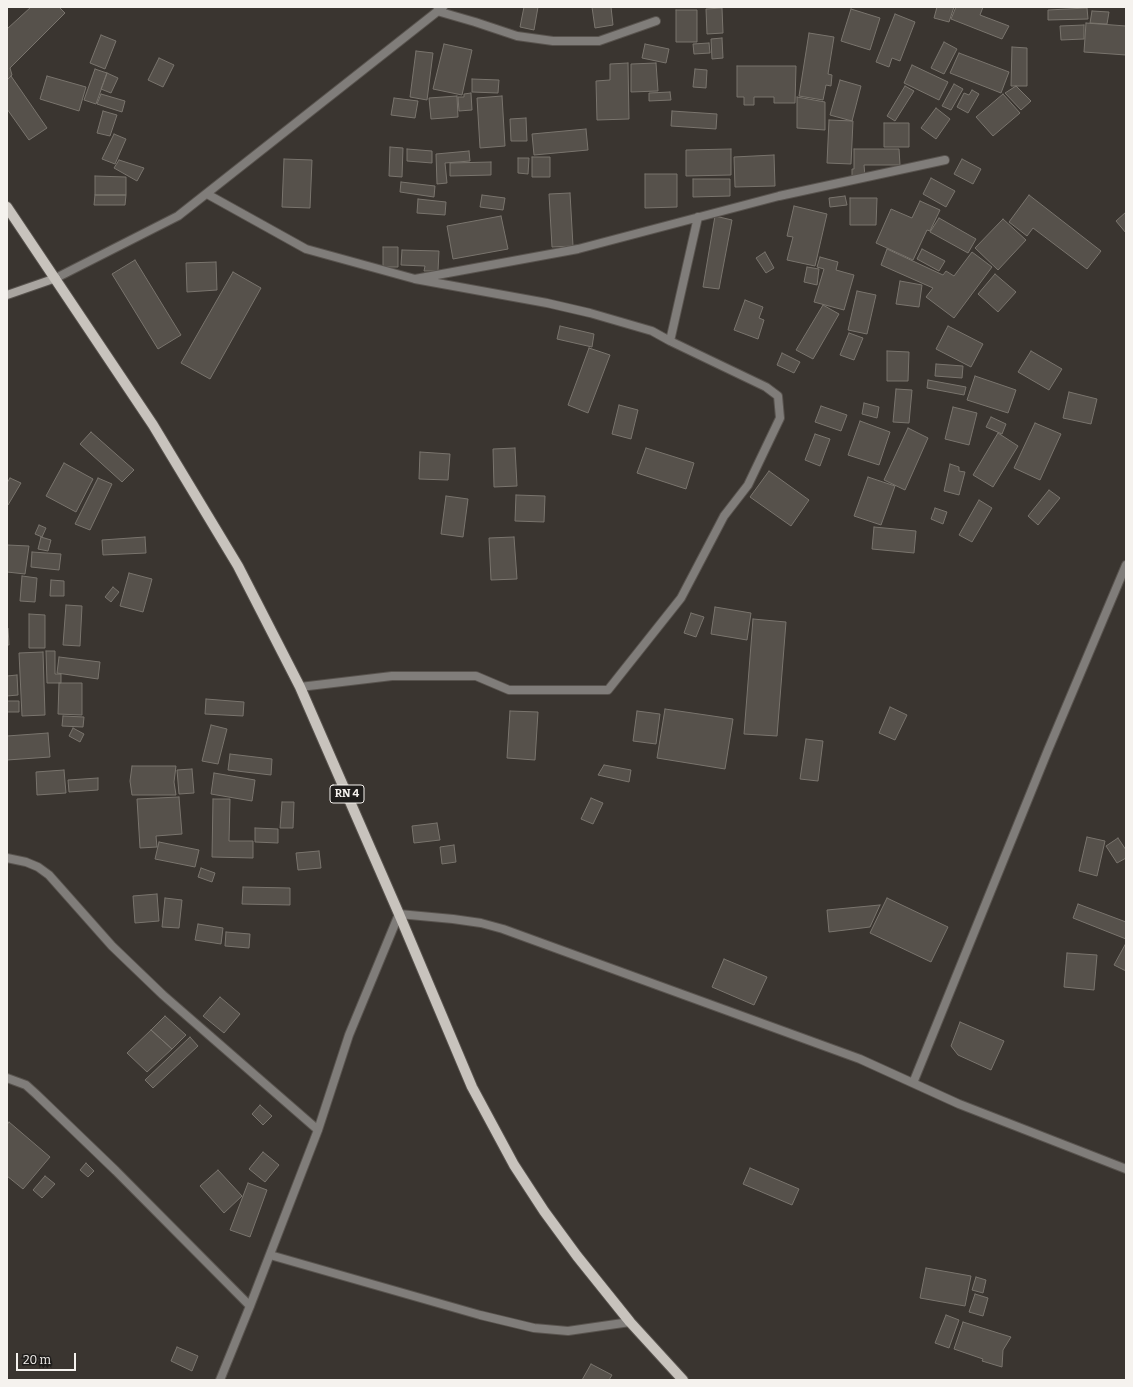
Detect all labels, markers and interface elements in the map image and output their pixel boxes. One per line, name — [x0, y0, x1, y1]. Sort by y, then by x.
road number: RN 4 — [330, 785, 364, 803]
scale bar — [18, 1345, 78, 1371]
text: 20 m — [23, 1353, 51, 1367]

